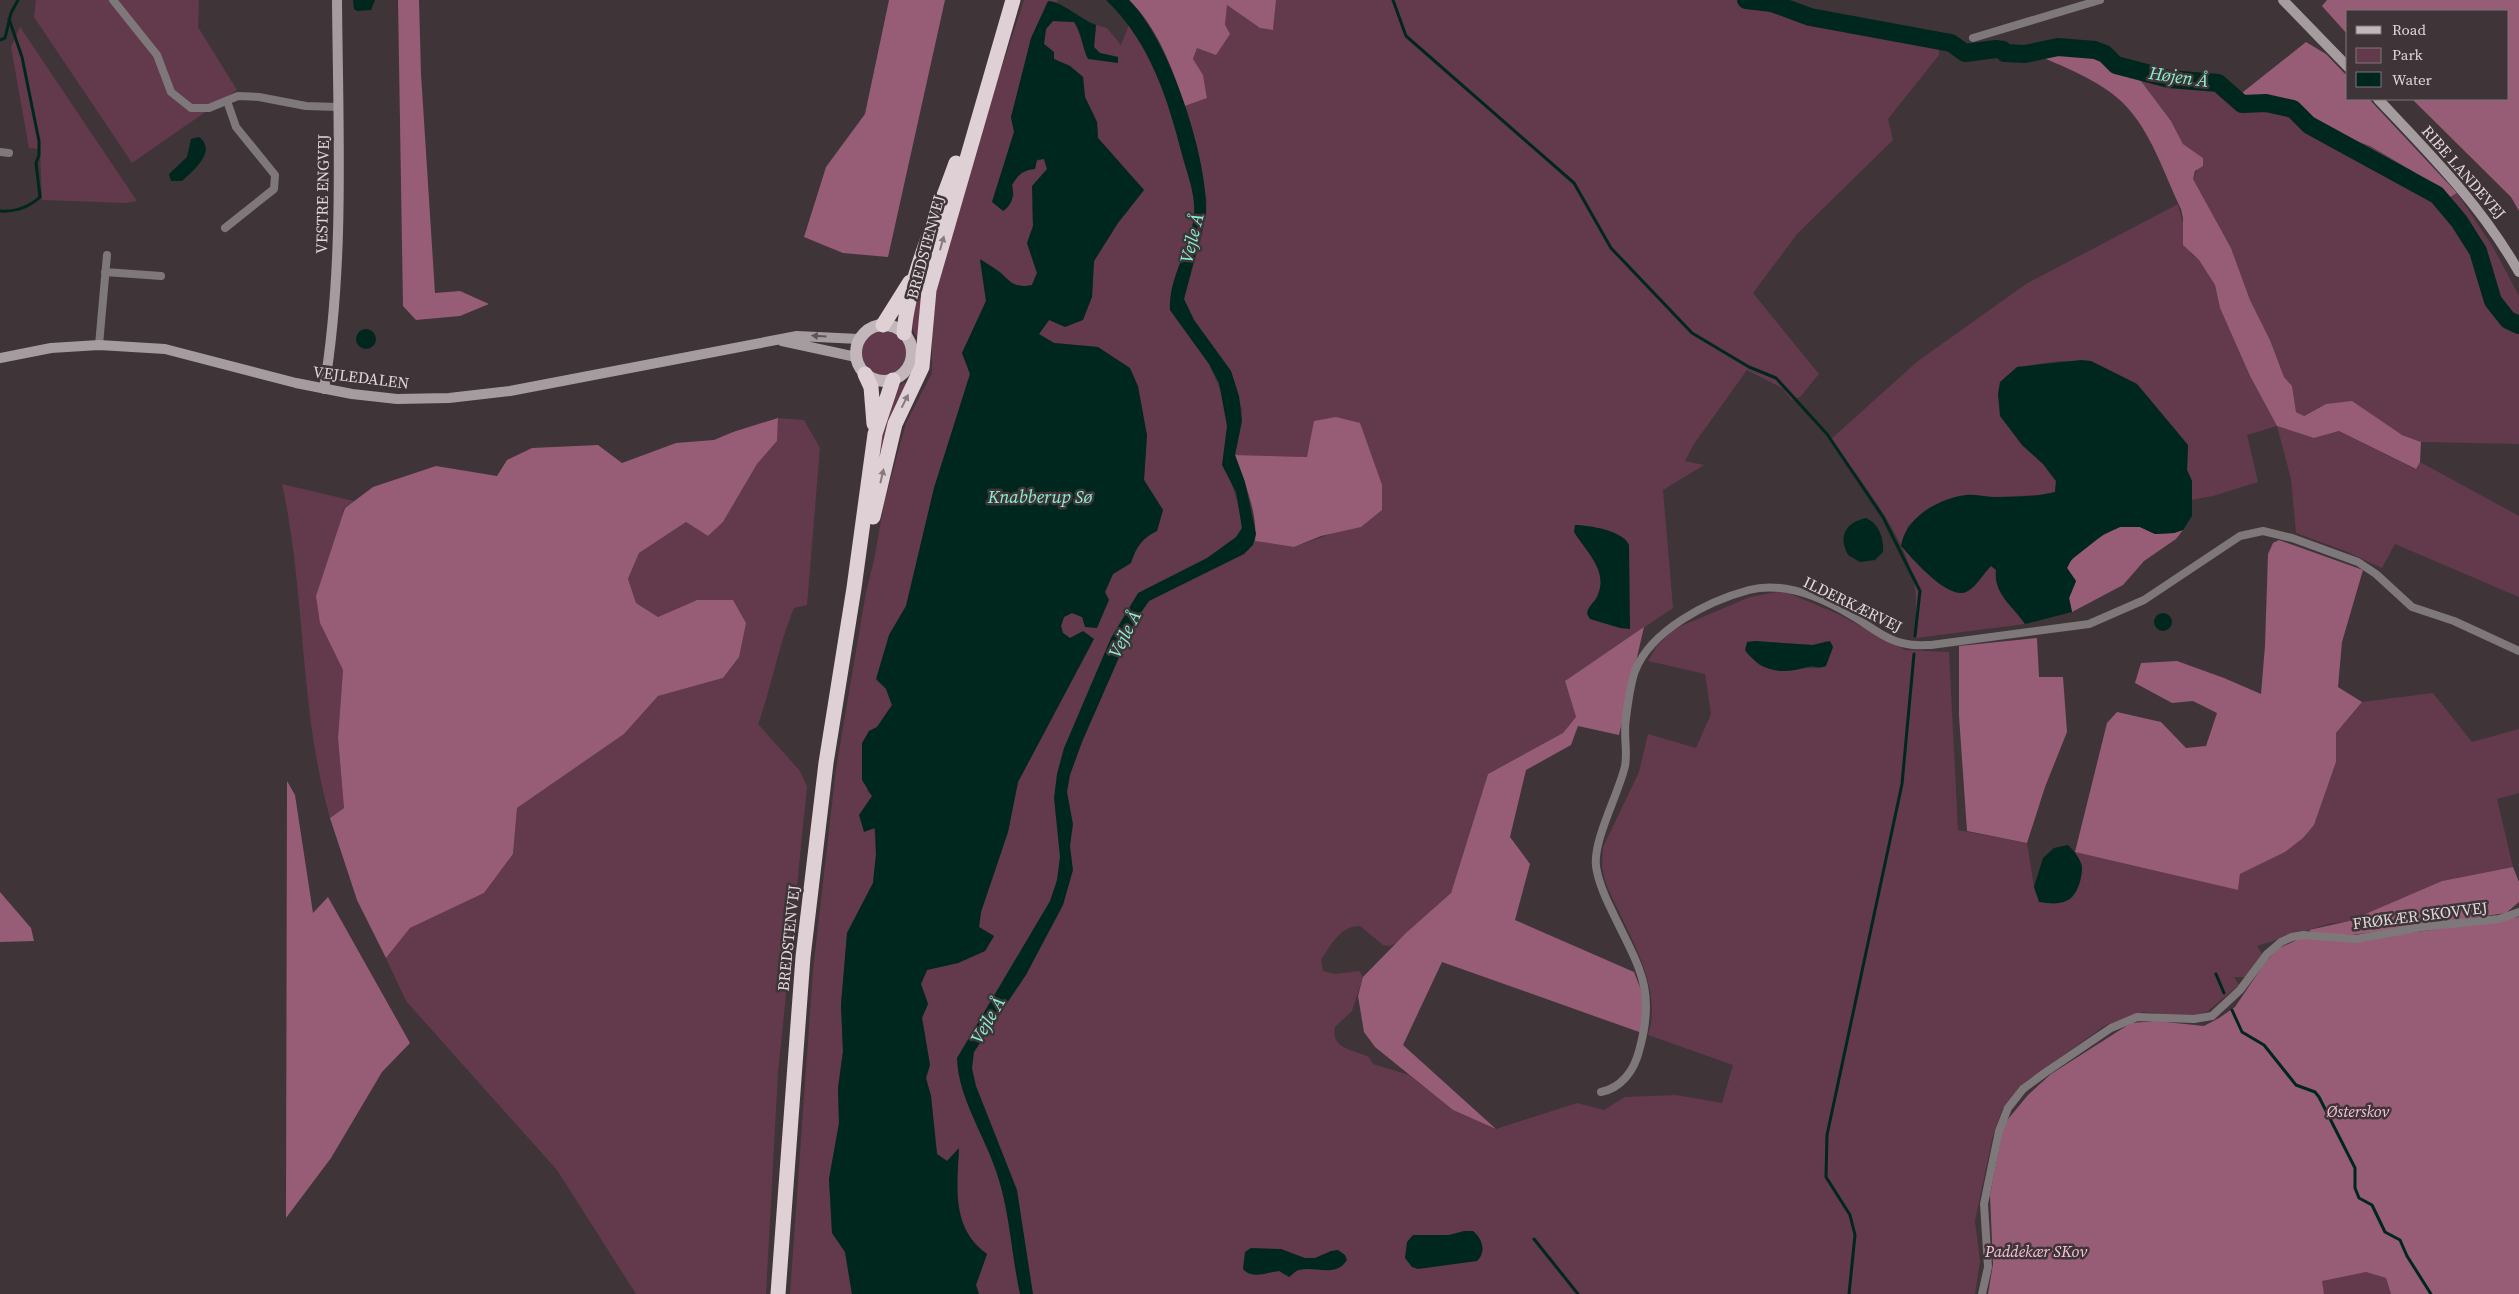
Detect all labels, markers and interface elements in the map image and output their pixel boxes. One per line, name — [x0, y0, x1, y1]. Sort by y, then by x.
legend — [2346, 10, 2509, 100]
text: Road — [2392, 19, 2426, 40]
text: Park — [2392, 44, 2424, 65]
water label: Højen Å — [2146, 60, 2211, 93]
text: Water — [2392, 69, 2433, 90]
street label: RIBE LANDEVEJ — [2417, 120, 2511, 224]
street label: VESTRE ENGVEJ — [310, 134, 334, 254]
street label: BREDSTENVEJ — [901, 193, 949, 301]
water label: Vejle Å — [1173, 210, 1210, 266]
one-way arrow — [939, 236, 947, 251]
one-way arrow — [811, 332, 827, 340]
street label: VEJLEDALEN — [312, 360, 411, 394]
one-way arrow — [901, 393, 909, 408]
one-way arrow — [878, 469, 886, 484]
water label: Knabberup Sø — [987, 484, 1094, 509]
street label: ILDERKÆRVEJ — [1800, 571, 1906, 637]
water label: Vejle Å — [1102, 605, 1147, 662]
street label: BREDSTENVEJ — [771, 884, 805, 992]
street label: FRØKÆR SKOVVEJ — [2351, 896, 2489, 934]
water label: Vejle Å — [964, 992, 1011, 1048]
park label: Østerskov — [2326, 1100, 2390, 1122]
park label: Paddekær SKov — [1984, 1240, 2087, 1262]

